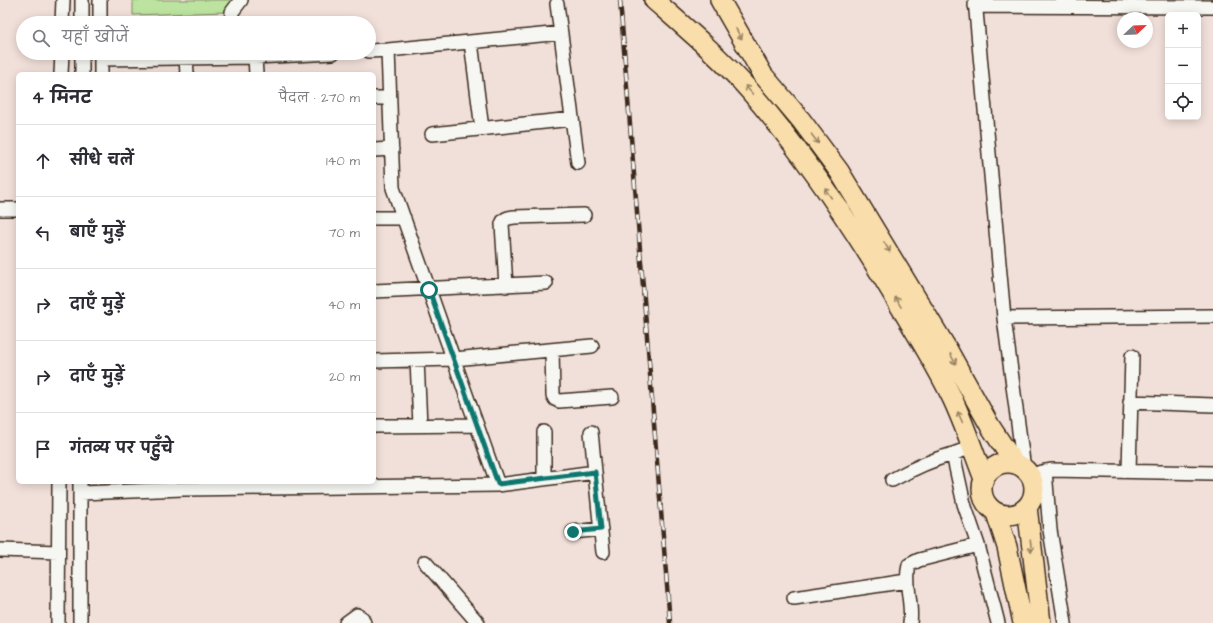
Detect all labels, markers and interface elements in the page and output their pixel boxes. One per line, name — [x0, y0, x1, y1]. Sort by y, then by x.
north arrow — [1117, 12, 1153, 48]
map controls — [1165, 12, 1201, 120]
button: + — [1165, 12, 1201, 48]
search box — [16, 16, 376, 60]
icon: search — [30, 27, 52, 49]
text: यहाँ खोजें — [62, 27, 129, 48]
one-way arrow — [736, 28, 744, 40]
button: − — [1165, 48, 1201, 84]
button: locate — [1165, 84, 1201, 120]
one-way arrow — [744, 85, 753, 95]
text: 4 मिनट — [32, 86, 92, 110]
text: पैदल · 270 m — [279, 89, 360, 107]
one-way arrow — [811, 133, 819, 144]
icon: ahead — [32, 150, 54, 172]
text: सीधे चलें — [70, 150, 134, 171]
text: 140 m — [326, 152, 360, 170]
one-way arrow — [824, 187, 832, 199]
icon: left — [32, 222, 54, 244]
text: बाएँ मुड़ें — [70, 222, 125, 243]
text: 70 m — [328, 224, 360, 242]
one-way arrow — [883, 241, 891, 253]
route start — [420, 281, 438, 299]
icon: right — [32, 294, 54, 316]
text: दाएँ मुड़ें — [70, 294, 124, 315]
text: 40 m — [328, 296, 360, 314]
one-way arrow — [894, 297, 902, 309]
one-way arrow — [950, 353, 957, 365]
icon: right — [32, 366, 54, 388]
text: दाएँ मुड़ें — [70, 366, 124, 387]
text: 20 m — [329, 368, 360, 386]
one-way arrow — [956, 411, 964, 423]
icon: arrive — [32, 438, 54, 460]
text: गंतव्य पर पहुँचे — [70, 438, 173, 459]
route end — [564, 523, 582, 541]
one-way arrow — [1027, 539, 1035, 552]

